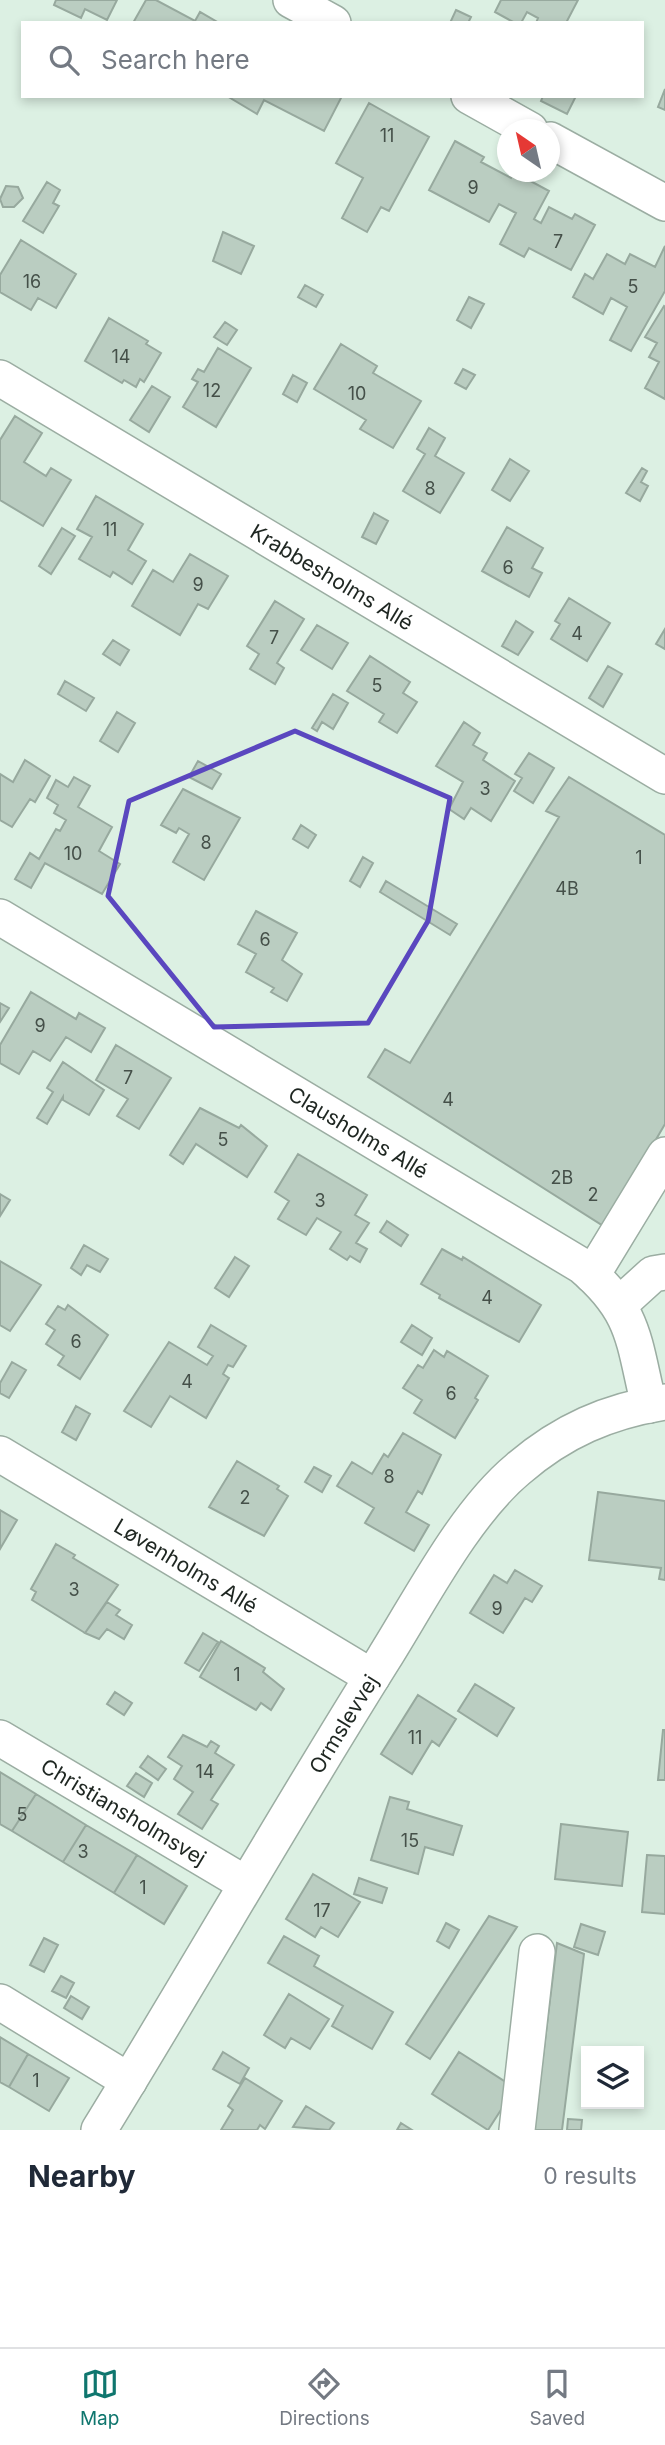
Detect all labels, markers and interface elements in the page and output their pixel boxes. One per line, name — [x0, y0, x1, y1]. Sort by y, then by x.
search box — [21, 21, 644, 98]
icon: search — [45, 41, 83, 79]
text: Search here — [101, 44, 250, 75]
north arrow — [497, 119, 560, 182]
house number: 11 — [380, 125, 394, 146]
house number: 9 — [467, 177, 479, 198]
house number: 7 — [553, 231, 563, 252]
house number: 16 — [23, 271, 41, 292]
house number: 5 — [628, 276, 638, 297]
house number: 14 — [112, 346, 130, 367]
house number: 12 — [203, 380, 221, 401]
house number: 10 — [348, 383, 366, 404]
house number: 8 — [424, 478, 436, 499]
street label: Krabbesholms Allé — [246, 518, 418, 635]
house number: 11 — [103, 519, 117, 540]
house number: 6 — [502, 557, 514, 578]
house number: 9 — [192, 574, 204, 595]
house number: 4 — [571, 623, 583, 644]
house number: 7 — [269, 627, 279, 648]
house number: 5 — [372, 675, 382, 696]
house number: 3 — [479, 778, 491, 799]
house number: 8 — [200, 832, 212, 853]
house number: 10 — [64, 843, 82, 864]
house number: 1 — [635, 847, 643, 868]
house number: 4B — [555, 878, 579, 899]
house number: 6 — [259, 929, 271, 950]
house number: 9 — [34, 1015, 46, 1036]
house number: 7 — [123, 1067, 133, 1088]
street label: Clausholms Allé — [284, 1081, 433, 1183]
house number: 4 — [442, 1089, 454, 1110]
house number: 5 — [218, 1129, 228, 1150]
house number: 2B — [551, 1167, 573, 1188]
house number: 2 — [588, 1184, 598, 1205]
house number: 3 — [314, 1190, 326, 1211]
house number: 4 — [481, 1287, 493, 1308]
house number: 6 — [70, 1331, 82, 1352]
house number: 4 — [181, 1371, 193, 1392]
house number: 6 — [445, 1383, 457, 1404]
house number: 8 — [383, 1466, 395, 1487]
house number: 2 — [240, 1487, 250, 1508]
street label: Løvenholms Allé — [110, 1513, 262, 1618]
house number: 3 — [68, 1579, 80, 1600]
house number: 9 — [491, 1598, 503, 1619]
house number: 1 — [233, 1664, 241, 1685]
street label: Ormslevvej — [304, 1670, 383, 1778]
house number: 11 — [408, 1727, 422, 1748]
street label: Christiansholmsvej — [37, 1753, 211, 1870]
house number: 14 — [196, 1761, 214, 1782]
house number: 5 — [17, 1804, 27, 1825]
house number: 15 — [401, 1830, 419, 1851]
house number: 3 — [77, 1841, 89, 1862]
house number: 1 — [139, 1877, 147, 1898]
house number: 17 — [313, 1900, 331, 1921]
map controls — [581, 2046, 644, 2109]
button: layers — [581, 2046, 644, 2109]
house number: 1 — [32, 2070, 40, 2091]
text: Nearby — [28, 2158, 136, 2194]
text: 0 results — [543, 2162, 637, 2190]
tab: Map — [80, 2365, 119, 2430]
tab: Directions — [279, 2365, 370, 2430]
tab: Saved — [529, 2365, 585, 2430]

